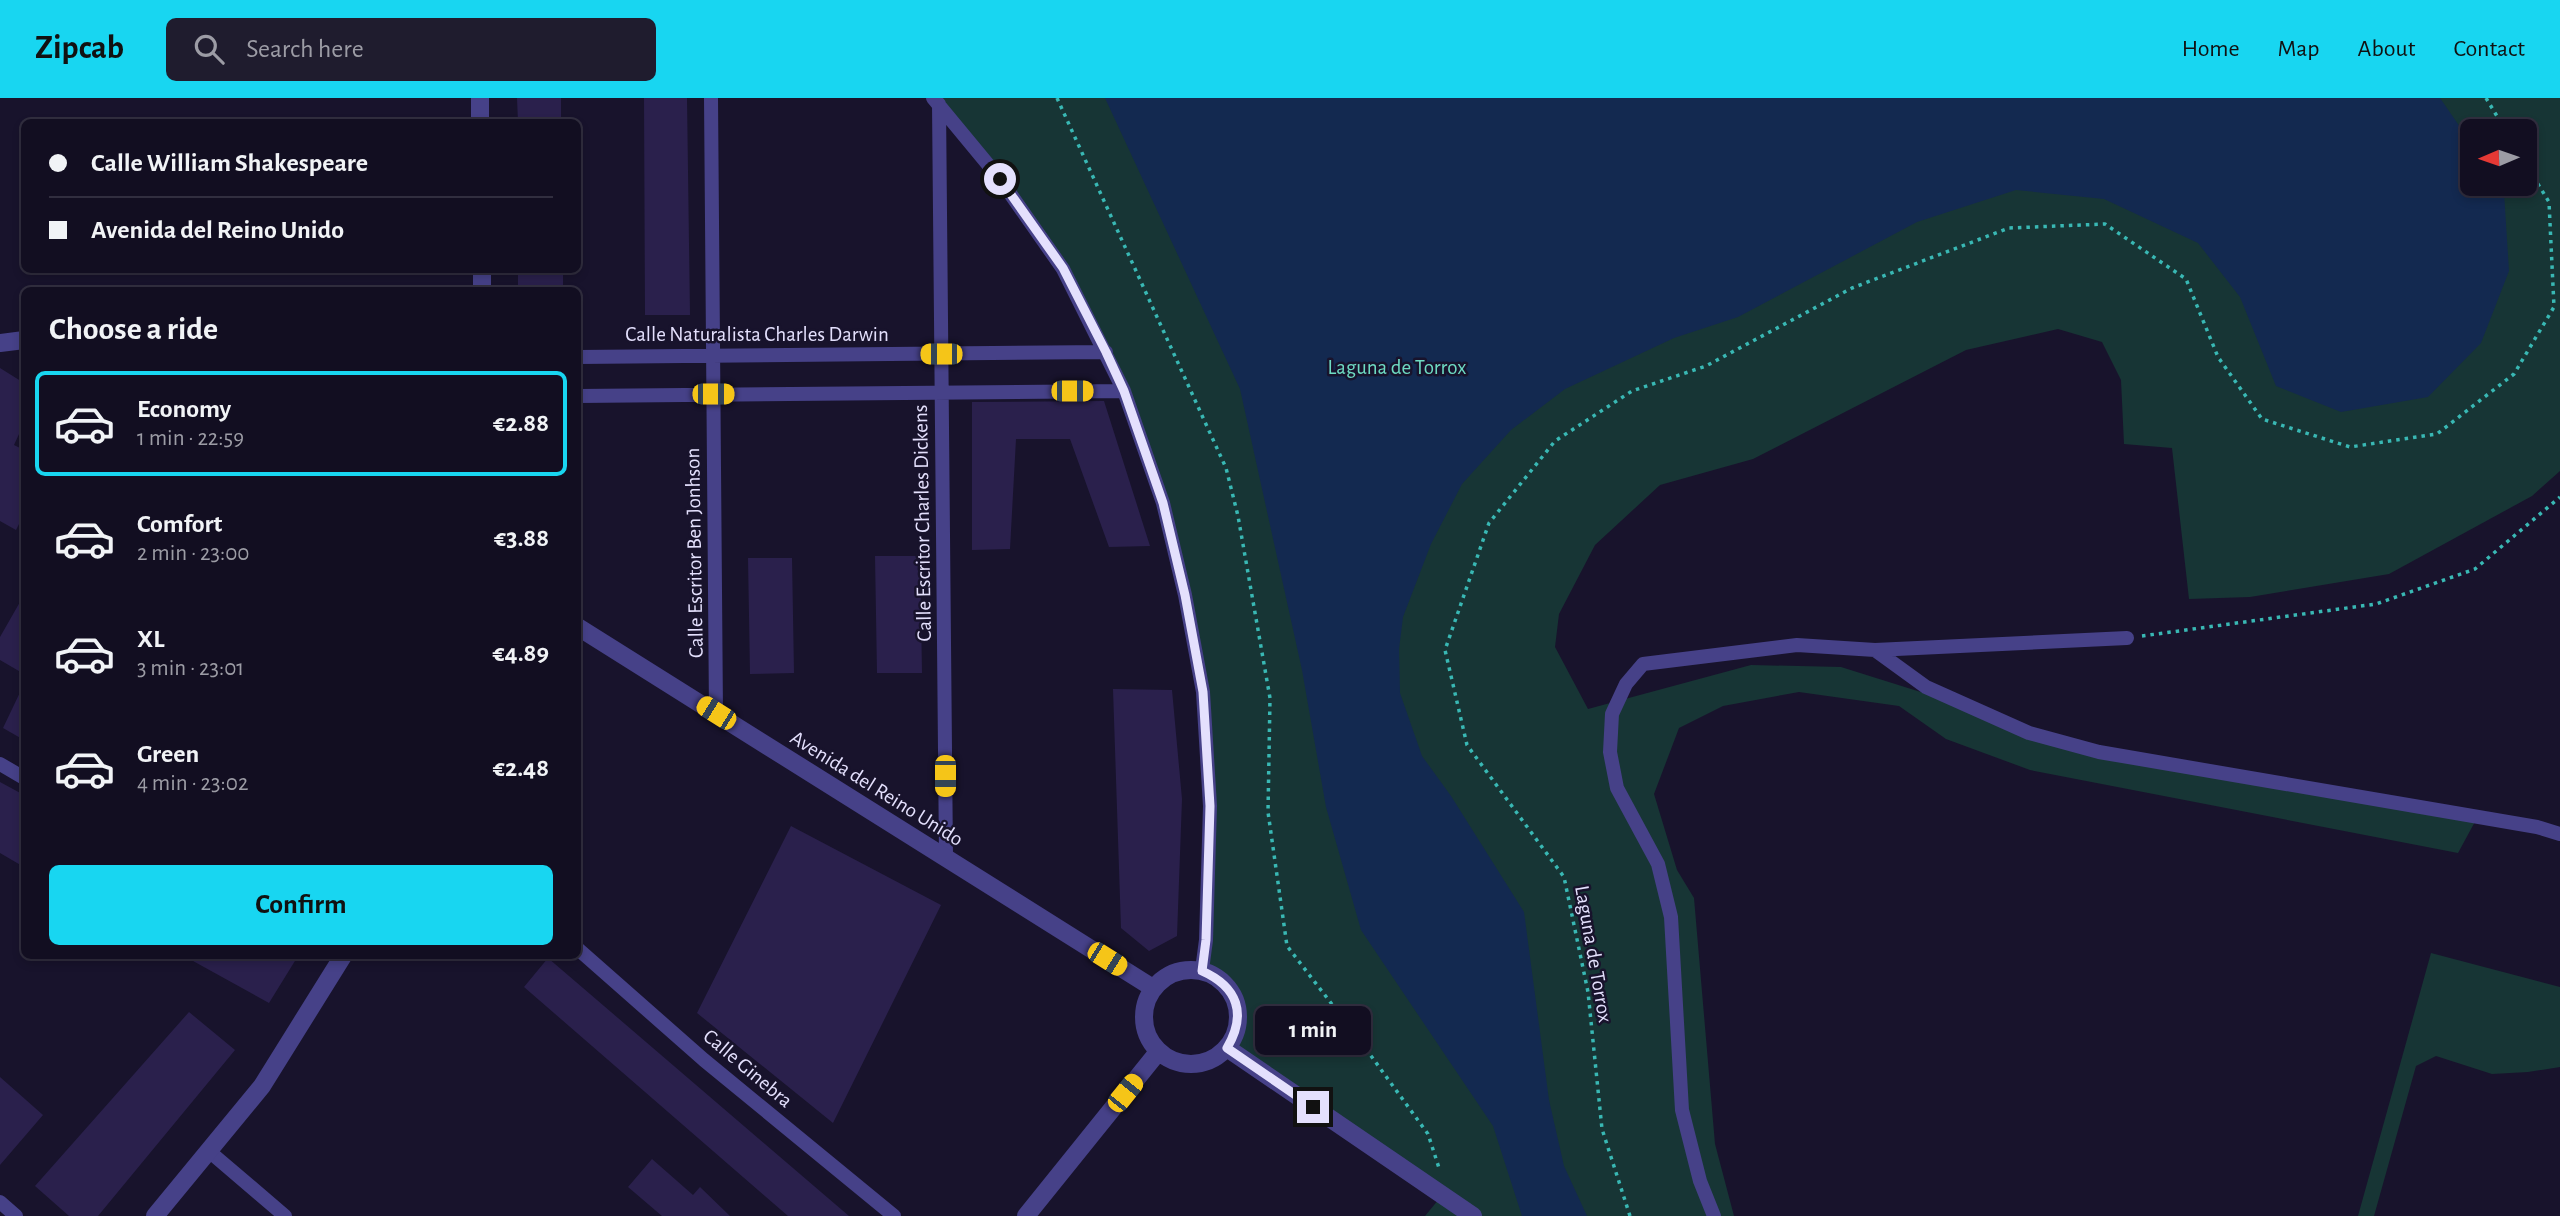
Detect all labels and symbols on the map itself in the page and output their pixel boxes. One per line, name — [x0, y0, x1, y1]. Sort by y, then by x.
north arrow — [2460, 119, 2538, 196]
route start — [984, 163, 1016, 195]
street label: Calle Naturalista Charles Darwin — [625, 324, 889, 345]
car — [921, 344, 963, 365]
park label: Laguna de Torrox — [1328, 357, 1466, 378]
car — [1052, 381, 1094, 402]
car — [693, 384, 735, 405]
street label: Calle Escritor Charles Dickens — [910, 404, 935, 642]
street label: Calle Escritor Ben Jonhson — [682, 448, 707, 658]
car — [693, 693, 740, 733]
street label: Avenida del Reino Unido — [787, 727, 967, 850]
car — [935, 755, 956, 797]
street label: Laguna de Torrox — [1571, 884, 1616, 1024]
car — [1084, 939, 1131, 979]
callout: 1 min — [1255, 1006, 1371, 1054]
street label: Calle Ginebra — [699, 1025, 796, 1112]
car — [1104, 1070, 1147, 1116]
route end — [1297, 1091, 1329, 1123]

